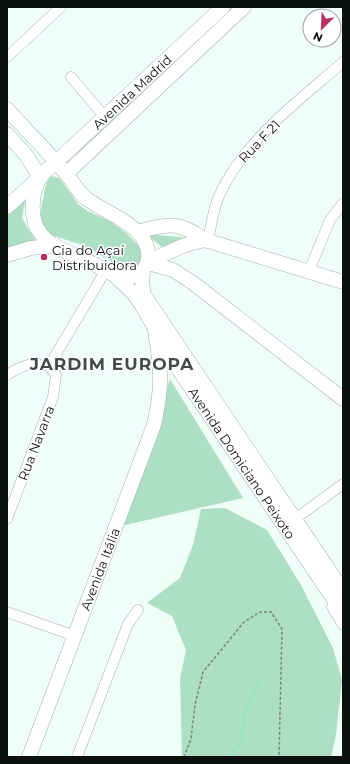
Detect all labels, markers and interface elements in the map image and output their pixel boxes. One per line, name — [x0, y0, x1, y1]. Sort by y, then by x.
north arrow — [302, 8, 342, 48]
text: N — [311, 29, 325, 45]
street label: Avenida Madrid — [89, 51, 175, 133]
street label: Rua F 21 — [235, 116, 283, 166]
place label: Cia do Açaí Distribuidora — [52, 242, 137, 273]
marker: Cia do Açaí Distribuidora — [39, 252, 49, 262]
district label: JARDIM EUROPA — [29, 354, 194, 374]
street label: Avenida Domiciano Peixoto — [185, 384, 299, 542]
street label: Rua Navarra — [14, 403, 58, 483]
street label: Avenida Itália — [77, 525, 123, 613]

